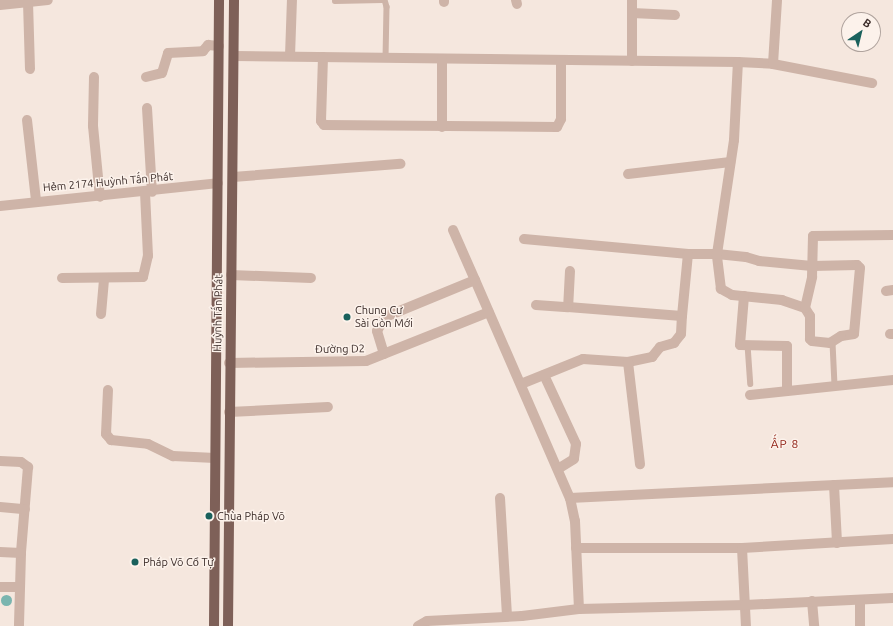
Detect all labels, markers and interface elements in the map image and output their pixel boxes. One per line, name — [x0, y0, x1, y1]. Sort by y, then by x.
north arrow — [841, 12, 881, 52]
text: B — [861, 16, 874, 30]
street label: Hẻm 2174 Huỳnh Tấn Phát — [42, 170, 174, 194]
street label: Huỳnh Tấn Phát — [211, 274, 225, 352]
place label: Chung Cư Sài Gòn Mới — [355, 304, 413, 330]
marker: Chung Cư Sài Gòn Mới — [342, 312, 352, 322]
street label: Đường D2 — [315, 342, 365, 356]
district label: ẤP 8 — [771, 437, 799, 451]
place label: Chùa Pháp Võ — [217, 509, 285, 523]
marker: Chùa Pháp Võ — [204, 511, 214, 521]
place label: Pháp Võ Cổ Tự — [143, 555, 214, 569]
marker: Pháp Võ Cổ Tự — [130, 557, 140, 567]

